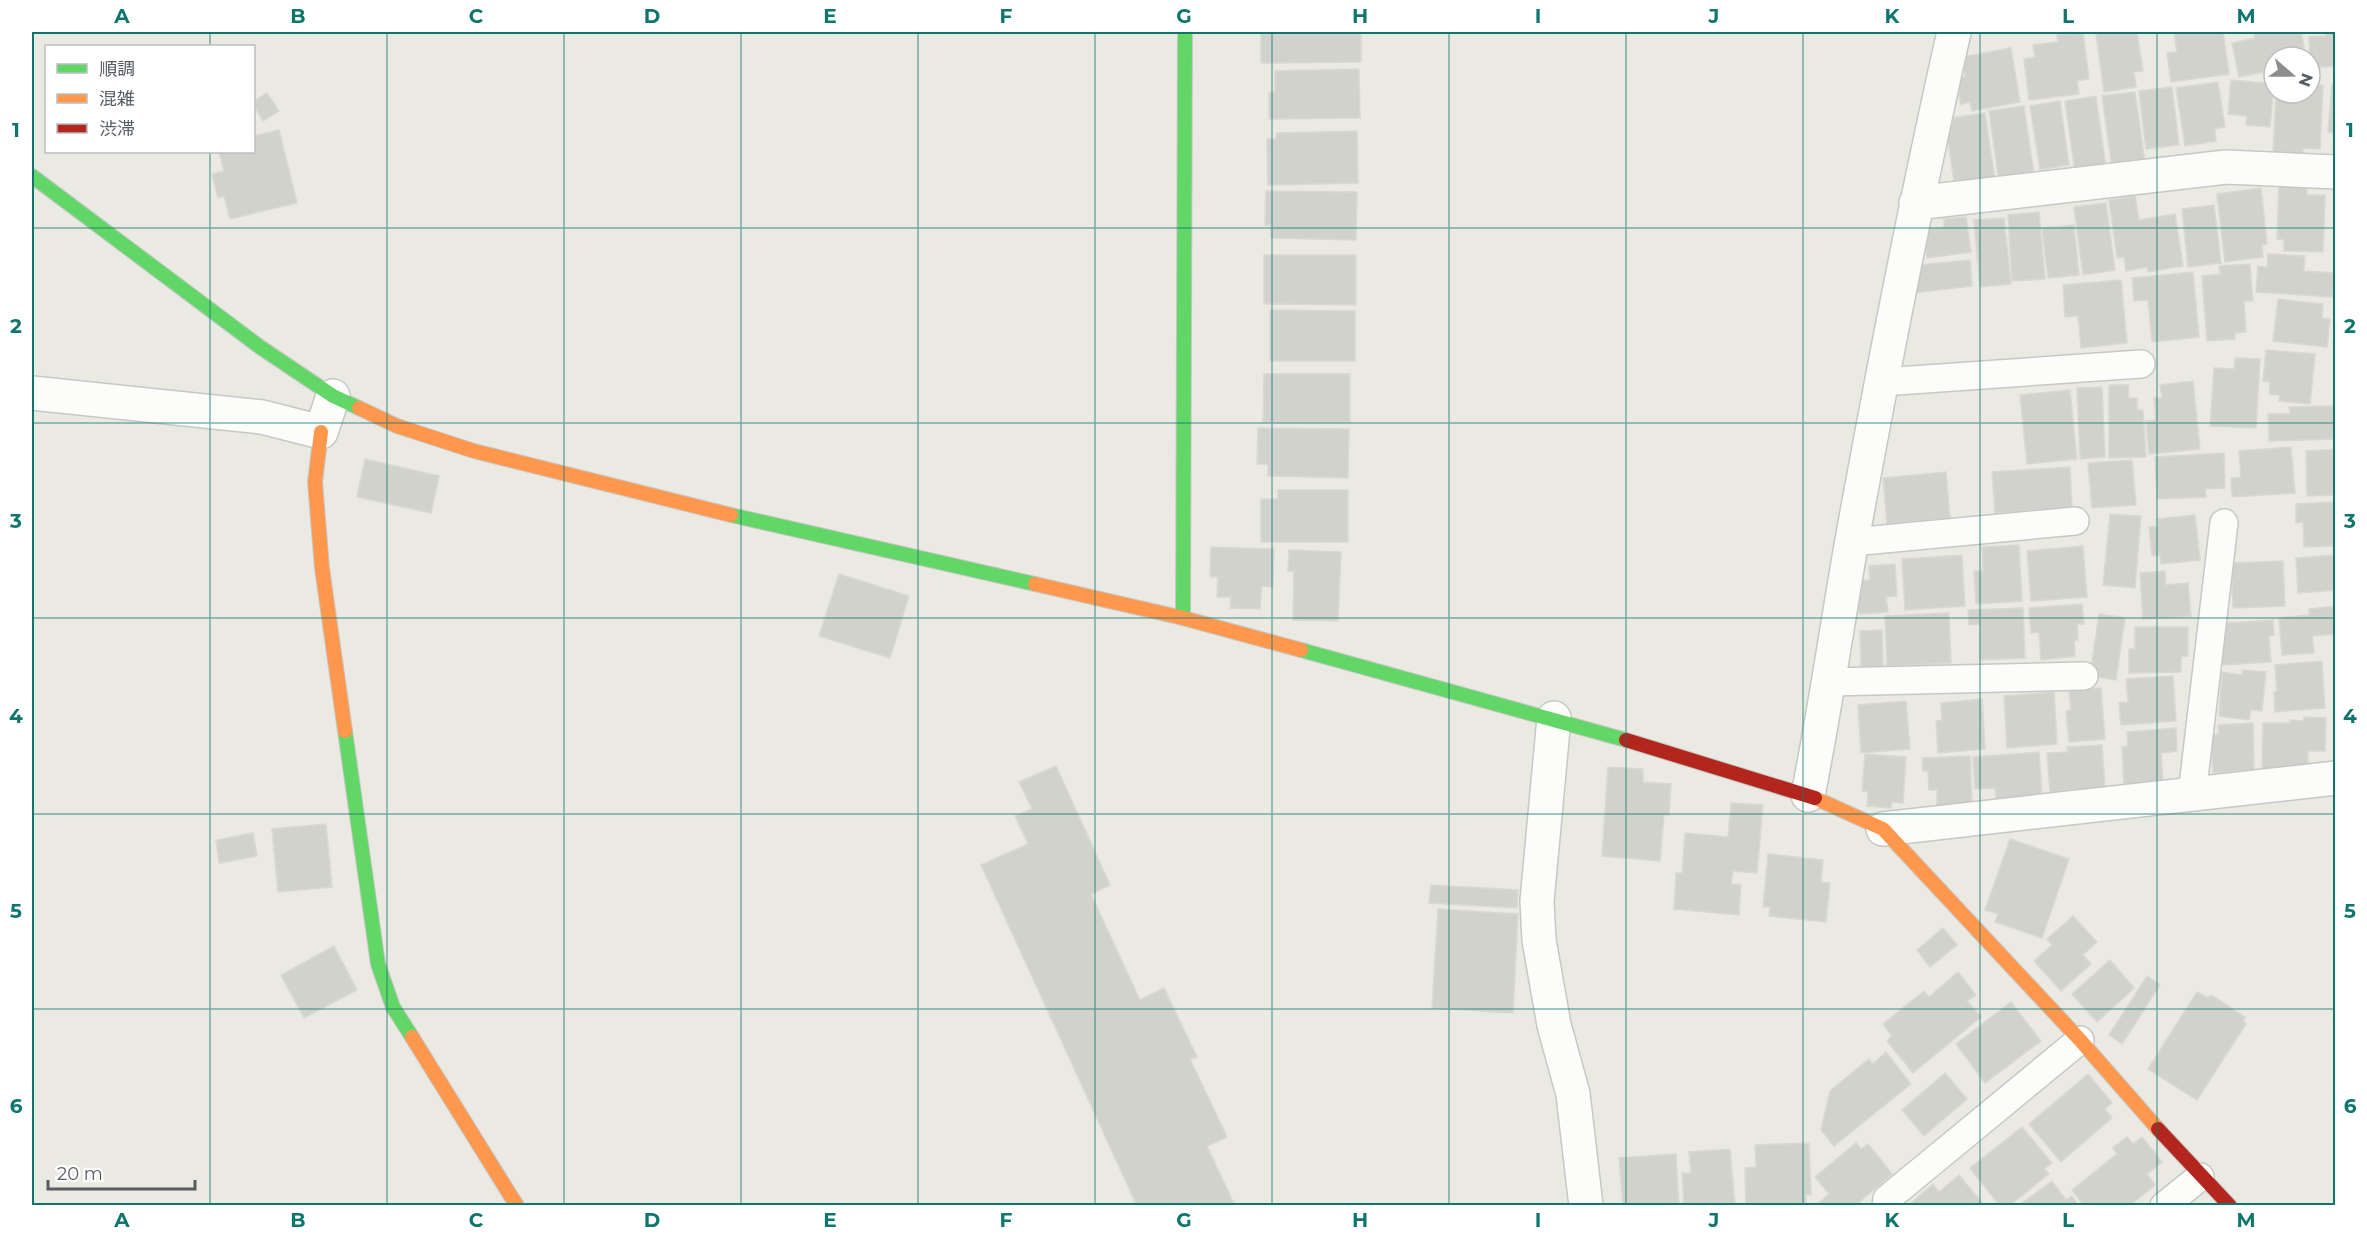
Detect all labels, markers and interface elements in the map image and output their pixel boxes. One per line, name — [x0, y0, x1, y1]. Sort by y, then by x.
text: A — [113, 4, 130, 28]
text: B — [290, 4, 306, 28]
text: C — [469, 4, 484, 28]
text: D — [644, 4, 660, 28]
text: E — [823, 4, 837, 28]
text: F — [1000, 4, 1013, 28]
text: G — [1176, 4, 1192, 28]
text: H — [1352, 4, 1368, 28]
text: I — [1535, 4, 1541, 28]
text: J — [1708, 4, 1719, 28]
text: K — [1885, 4, 1901, 28]
text: L — [2062, 4, 2074, 28]
text: M — [2236, 4, 2256, 28]
legend — [45, 45, 255, 153]
north arrow — [2262, 45, 2322, 105]
text: 順調 — [99, 58, 135, 80]
text: N — [2294, 71, 2317, 89]
text: 混雑 — [99, 88, 135, 110]
text: 1 — [12, 118, 20, 142]
text: 渋滞 — [99, 118, 135, 140]
text: 1 — [2346, 118, 2354, 142]
text: 2 — [10, 314, 22, 338]
text: 2 — [2344, 314, 2356, 338]
text: 3 — [9, 509, 22, 533]
text: 3 — [2343, 509, 2356, 533]
text: 4 — [9, 704, 23, 728]
text: 4 — [2343, 704, 2357, 728]
text: 5 — [10, 899, 22, 923]
text: 5 — [2344, 899, 2356, 923]
text: 6 — [10, 1094, 23, 1118]
text: 6 — [2344, 1094, 2357, 1118]
scale bar — [48, 1153, 195, 1191]
text: 20 m — [57, 1163, 103, 1185]
text: A — [113, 1208, 130, 1232]
text: B — [290, 1208, 306, 1232]
text: C — [469, 1208, 484, 1232]
text: D — [644, 1208, 660, 1232]
text: E — [823, 1208, 837, 1232]
text: F — [1000, 1208, 1013, 1232]
text: G — [1176, 1208, 1192, 1232]
text: H — [1352, 1208, 1368, 1232]
text: I — [1535, 1208, 1541, 1232]
text: J — [1708, 1208, 1719, 1232]
text: K — [1885, 1208, 1901, 1232]
text: L — [2062, 1208, 2074, 1232]
text: M — [2236, 1208, 2256, 1232]

